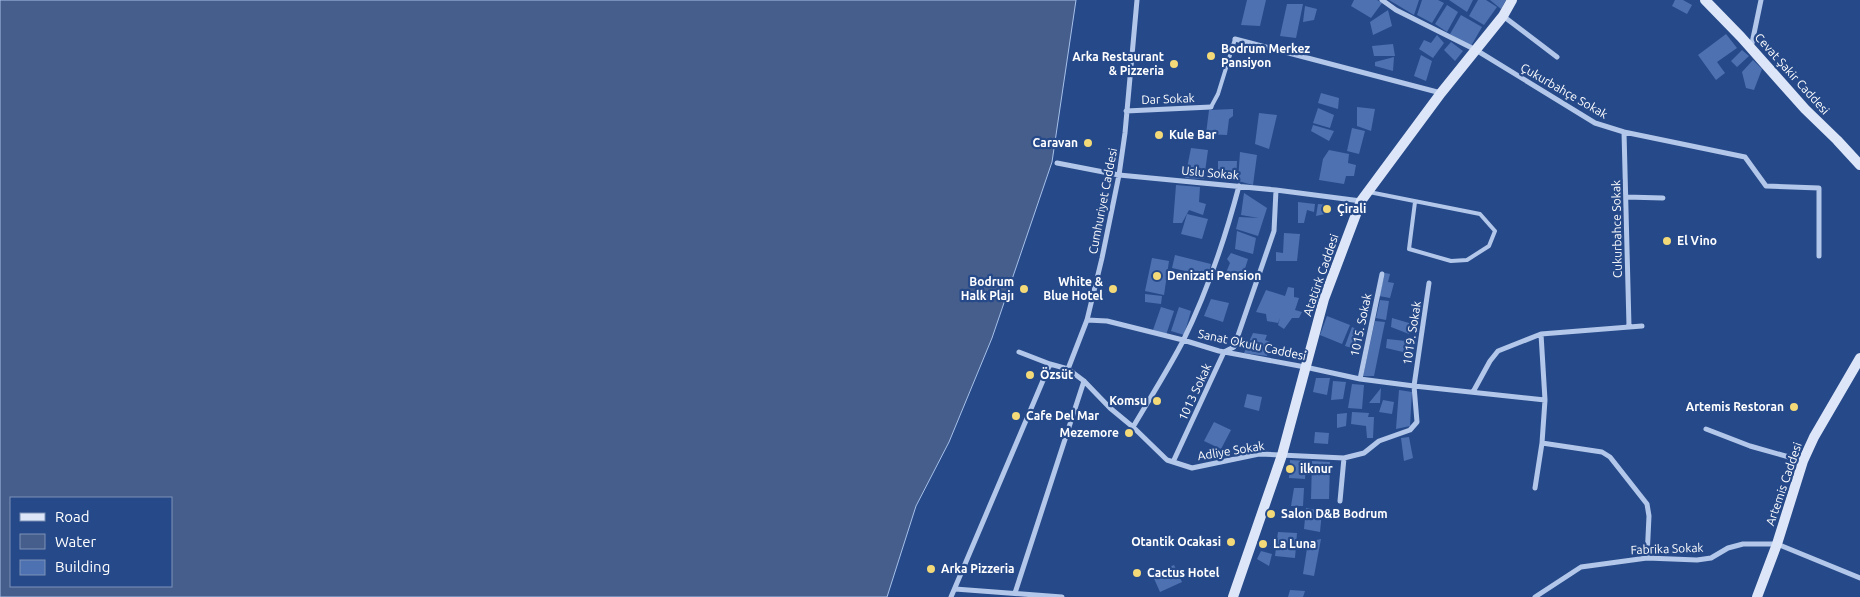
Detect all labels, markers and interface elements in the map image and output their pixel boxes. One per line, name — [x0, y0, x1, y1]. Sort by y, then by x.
street label: Cevat Şakir Caddesi — [1753, 30, 1832, 117]
place label: Bodrum Merkez Pansiyon — [1221, 42, 1310, 69]
place label: Arka Restaurant & Pizzeria — [1072, 50, 1164, 77]
marker: Bodrum Merkez Pansiyon — [1205, 50, 1217, 62]
marker: Arka Restaurant & Pizzeria — [1168, 58, 1180, 70]
street label: Çukurbahçe Sokak — [1519, 60, 1610, 121]
street label: Dar Sokak — [1141, 91, 1195, 106]
place label: Kule Bar — [1169, 128, 1217, 141]
marker: Kule Bar — [1153, 129, 1165, 141]
place label: Caravan — [1033, 136, 1078, 149]
marker: Caravan — [1082, 137, 1094, 149]
street label: Cumhuriyet Caddesi — [1086, 147, 1119, 255]
street label: Uslu Sokak — [1181, 164, 1239, 181]
street label: Cukurbahce Sokak — [1609, 180, 1624, 278]
place label: Çirali — [1337, 202, 1366, 217]
marker: Çirali — [1321, 203, 1333, 215]
street label: Atatürk Caddesi — [1300, 232, 1341, 318]
place label: El Vino — [1677, 234, 1717, 247]
marker: El Vino — [1661, 235, 1673, 247]
place label: Denizati Pension — [1167, 269, 1261, 282]
marker: Denizati Pension — [1151, 270, 1163, 282]
place label: Bodrum Halk Plajı — [961, 275, 1014, 302]
place label: White & Blue Hotel — [1043, 275, 1104, 302]
marker: Bodrum Halk Plajı — [1018, 283, 1030, 295]
marker: White & Blue Hotel — [1107, 283, 1119, 295]
street label: 1015. Sokak — [1347, 292, 1374, 358]
street label: 1019. Sokak — [1400, 300, 1423, 366]
street label: Sanat Okulu Caddesi — [1197, 327, 1307, 362]
street label: 1013 Sokak — [1176, 361, 1213, 422]
place label: Özsüt — [1040, 367, 1073, 381]
marker: Özsüt — [1024, 369, 1036, 381]
place label: Komsu — [1109, 394, 1147, 407]
marker: Komsu — [1151, 395, 1163, 407]
place label: Artemis Restoran — [1686, 400, 1784, 413]
marker: Artemis Restoran — [1788, 401, 1800, 413]
place label: Cafe Del Mar — [1026, 409, 1099, 422]
marker: Cafe Del Mar — [1010, 410, 1022, 422]
place label: Mezemore — [1059, 426, 1119, 439]
marker: Mezemore — [1123, 427, 1135, 439]
street label: Adliye Sokak — [1197, 439, 1265, 462]
street label: Artemis Caddesi — [1763, 440, 1804, 527]
place label: ilknur — [1300, 462, 1333, 475]
marker: ilknur — [1284, 463, 1296, 475]
legend — [10, 497, 172, 587]
place label: Salon D&B Bodrum — [1281, 507, 1388, 520]
text: Road — [55, 508, 90, 525]
marker: Salon D&B Bodrum — [1265, 508, 1277, 520]
text: Water — [55, 533, 96, 550]
place label: Otantik Ocakasi — [1131, 535, 1221, 548]
marker: Otantik Ocakasi — [1225, 536, 1237, 548]
place label: La Luna — [1273, 537, 1316, 550]
marker: La Luna — [1257, 538, 1269, 550]
street label: Fabrika Sokak — [1630, 541, 1704, 556]
text: Building — [55, 558, 110, 575]
place label: Arka Pizzeria — [941, 562, 1015, 575]
marker: Arka Pizzeria — [925, 563, 937, 575]
place label: Cactus Hotel — [1147, 566, 1220, 579]
marker: Cactus Hotel — [1131, 567, 1143, 579]

